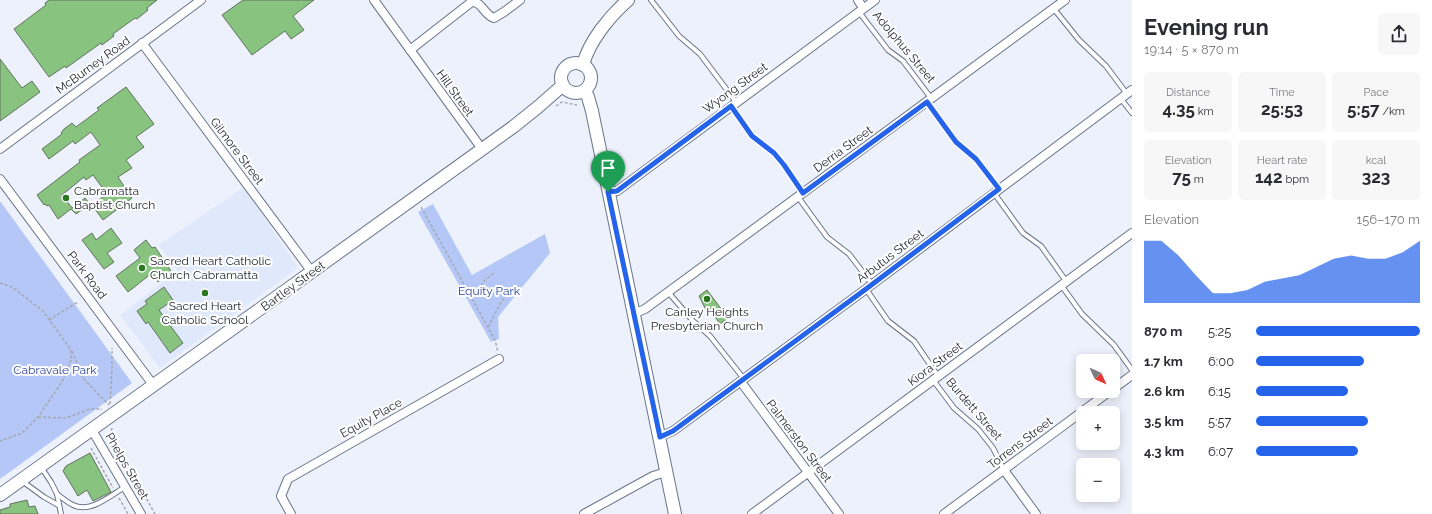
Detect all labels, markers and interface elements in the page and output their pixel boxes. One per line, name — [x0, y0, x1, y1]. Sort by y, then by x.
street label: Adolphus Street — [870, 8, 938, 86]
button: share — [1378, 13, 1420, 55]
text: Evening run — [1144, 14, 1269, 40]
street label: McBurney Road — [53, 33, 133, 97]
text: 19:14 · 5 × 870 m — [1144, 42, 1239, 57]
street label: Wyong Street — [700, 60, 770, 116]
street label: Hill Street — [433, 67, 477, 119]
text: Distance — [1166, 86, 1210, 99]
text: Time — [1269, 86, 1295, 99]
text: Pace — [1363, 86, 1389, 99]
text: 4.35 — [1162, 99, 1195, 119]
text: 25:53 — [1261, 99, 1303, 119]
text: 5:57 — [1347, 99, 1380, 119]
text: km — [1195, 105, 1214, 118]
text: /km — [1380, 105, 1405, 118]
street label: Gilmore Street — [207, 115, 267, 187]
street label: Derria Street — [811, 123, 875, 175]
pin — [591, 151, 625, 192]
text: Elevation — [1165, 154, 1211, 167]
text: Heart rate — [1257, 154, 1307, 167]
text: kcal — [1366, 154, 1386, 167]
icon: arrive — [597, 157, 619, 179]
text: 75 — [1172, 167, 1191, 187]
text: 142 — [1255, 167, 1283, 187]
text: 323 — [1362, 167, 1390, 187]
text: m — [1191, 173, 1204, 186]
text: bpm — [1283, 173, 1309, 186]
place label: Cabramatta Baptist Church — [74, 184, 155, 212]
marker: Cabramatta Baptist Church — [61, 193, 71, 203]
text: Elevation — [1144, 212, 1199, 227]
text: 156–170 m — [1357, 212, 1420, 227]
street label: Arbutus Street — [854, 226, 926, 286]
street label: Park Road — [64, 248, 110, 302]
place label: Sacred Heart Catholic Church Cabramatta — [150, 254, 271, 282]
street label: Bartley Street — [258, 258, 328, 314]
marker: Sacred Heart Catholic Church Cabramatta — [137, 263, 147, 273]
park label: Equity Park — [458, 284, 521, 298]
marker: Sacred Heart Catholic School — [200, 288, 210, 298]
marker: Canley Heights Presbyterian Church — [702, 294, 712, 304]
place label: Sacred Heart Catholic School — [162, 299, 249, 327]
place label: Canley Heights Presbyterian Church — [651, 305, 763, 333]
text: 870 m — [1144, 324, 1182, 339]
text: 5:25 — [1208, 324, 1231, 339]
street label: Kiora Street — [905, 339, 965, 389]
north arrow — [1076, 354, 1120, 398]
map controls — [1076, 354, 1120, 502]
text: 1.7 km — [1144, 354, 1183, 369]
text: 6:00 — [1208, 354, 1234, 369]
park label: Cabravale Park — [13, 363, 97, 377]
street label: Burdett Street — [943, 375, 1005, 443]
text: 2.6 km — [1144, 384, 1185, 399]
text: 6:15 — [1208, 384, 1231, 399]
street label: Equity Place — [338, 395, 404, 441]
street label: Palmerston Street — [763, 397, 835, 485]
button: + — [1076, 406, 1120, 450]
street label: Torrens Street — [985, 414, 1055, 472]
text: 3.5 km — [1144, 414, 1184, 429]
text: 5:57 — [1208, 414, 1232, 429]
street label: Phelps Street — [102, 430, 152, 502]
text: 4.3 km — [1144, 444, 1184, 459]
text: 6:07 — [1208, 444, 1233, 459]
button: − — [1076, 458, 1120, 502]

